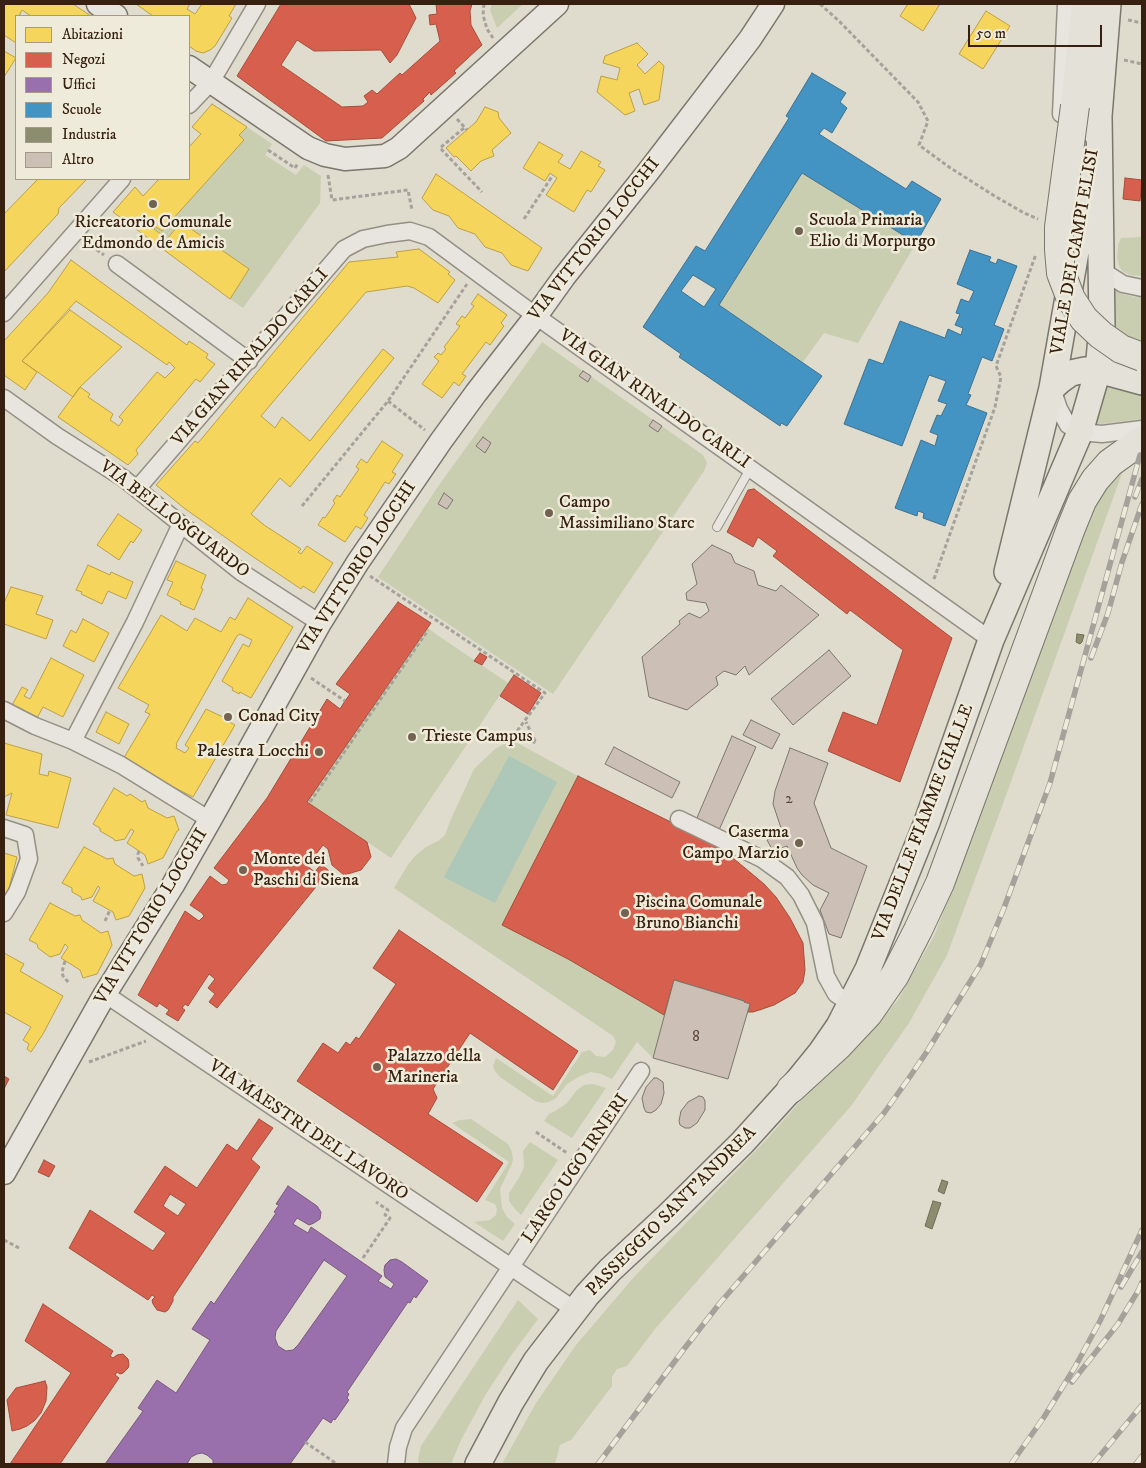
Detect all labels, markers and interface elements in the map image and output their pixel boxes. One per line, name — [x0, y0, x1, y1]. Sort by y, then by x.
legend — [15, 15, 190, 180]
scale bar — [971, 15, 1105, 47]
text: 50 m — [976, 24, 1006, 43]
text: Abitazioni — [62, 25, 123, 44]
text: Negozi — [62, 50, 105, 69]
text: Uffici — [62, 75, 96, 94]
text: Scuole — [62, 100, 101, 119]
text: Industria — [62, 125, 116, 144]
street label: VIALE DEI CAMPI ELISI — [1047, 147, 1105, 357]
text: Altro — [62, 150, 94, 169]
street label: VIA VITTORIO LOCCHI — [525, 154, 665, 326]
marker: Ricreatorio Comunale Edmondo de Amicis — [147, 198, 159, 210]
place label: Scuola Primaria Elio di Morpurgo — [809, 210, 935, 252]
place label: Ricreatorio Comunale Edmondo de Amicis — [74, 212, 232, 254]
marker: Scuola Primaria Elio di Morpurgo — [793, 225, 805, 237]
street label: VIA GIAN RINALDO CARLI — [168, 265, 334, 451]
street label: VIA GIAN RINALDO CARLI — [554, 326, 754, 474]
street label: VIA BELLOSGUARDO — [95, 457, 253, 583]
street label: VIA VITTORIO LOCCHI — [294, 478, 422, 658]
place label: Campo Massimiliano Starc — [559, 492, 695, 534]
marker: Campo Massimiliano Starc — [543, 507, 555, 519]
street label: VIA DELLE FIAMME GIALLE — [869, 701, 979, 945]
place label: Conad City — [238, 706, 319, 728]
marker: Conad City — [222, 711, 234, 723]
place label: Trieste Campus — [422, 726, 533, 748]
marker: Trieste Campus — [406, 731, 418, 743]
place label: Palestra Locchi — [197, 741, 309, 763]
marker: Palestra Locchi — [313, 746, 325, 758]
house number: 2 — [785, 791, 793, 809]
place label: Caserma Campo Marzio — [682, 822, 789, 864]
street label: VIA VITTORIO LOCCHI — [91, 825, 213, 1009]
marker: Caserma Campo Marzio — [793, 837, 805, 849]
place label: Monte dei Paschi di Siena — [253, 849, 359, 892]
marker: Monte dei Paschi di Siena — [237, 864, 249, 876]
place label: Piscina Comunale Bruno Bianchi — [635, 892, 762, 934]
marker: Piscina Comunale Bruno Bianchi — [619, 907, 631, 919]
house number: 8 — [692, 1029, 700, 1047]
place label: Palazzo della Marineria — [387, 1046, 481, 1088]
street label: VIA MAESTRI DEL LAVORO — [204, 1056, 412, 1206]
marker: Palazzo della Marineria — [371, 1061, 383, 1073]
street label: LARGO UGO IRNERI — [518, 1090, 634, 1248]
street label: PASSEGGIO SANT'ANDREA — [583, 1123, 761, 1301]

